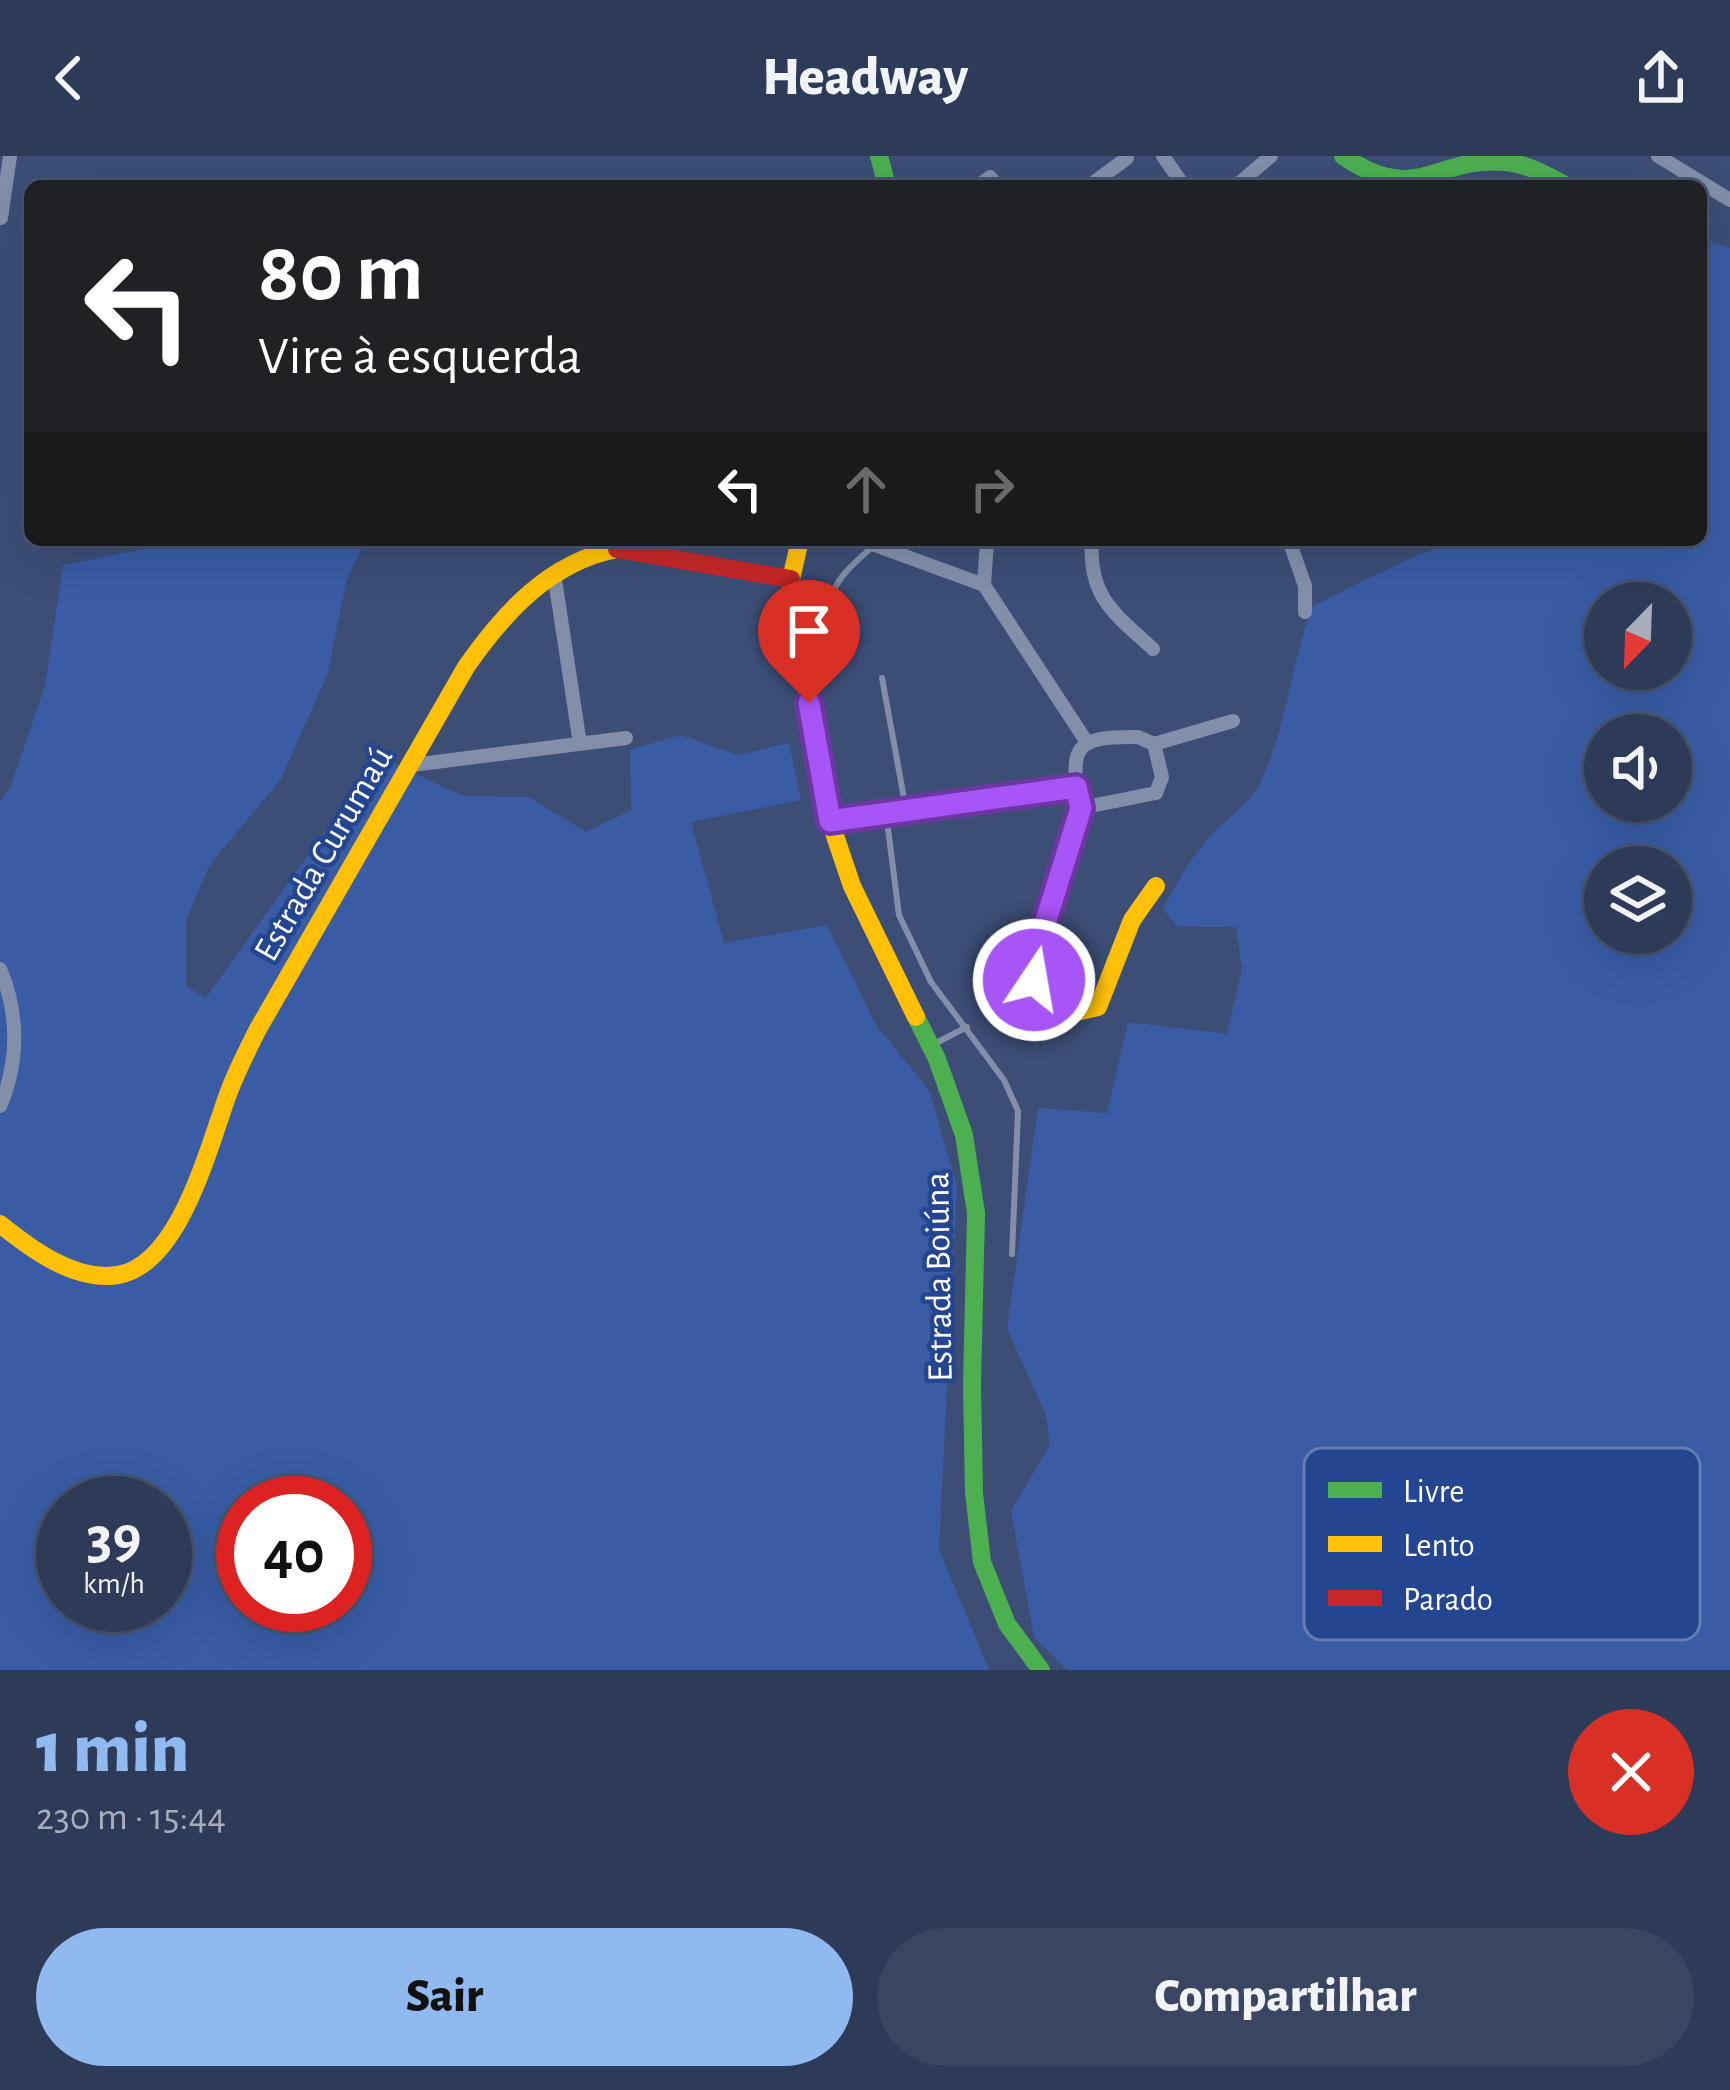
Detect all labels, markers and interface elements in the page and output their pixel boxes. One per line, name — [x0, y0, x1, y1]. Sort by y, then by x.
icon: back — [36, 45, 102, 111]
icon: share — [1628, 45, 1694, 111]
text: Headway — [762, 51, 968, 105]
icon: left — [60, 228, 216, 384]
text: 80 m — [258, 232, 424, 316]
text: Vire à esquerda — [258, 330, 582, 384]
icon: left — [707, 456, 773, 522]
icon: ahead — [833, 456, 899, 522]
icon: right — [959, 456, 1025, 522]
pin — [758, 580, 860, 703]
north arrow — [1584, 582, 1692, 690]
map controls — [1584, 582, 1692, 954]
icon: arrive — [776, 598, 842, 664]
button: sound — [1584, 714, 1692, 822]
street label: Estrada Curumaú — [248, 741, 400, 967]
button: layers — [1584, 846, 1692, 954]
position arrow — [971, 917, 1097, 1043]
street label: Estrada Boiúna — [919, 1172, 959, 1382]
legend — [1304, 1448, 1700, 1640]
speed limit sign: 40 — [216, 1476, 372, 1632]
text: Livre — [1403, 1476, 1464, 1509]
text: 39 — [87, 1509, 141, 1569]
text: Lento — [1403, 1530, 1475, 1563]
text: km/h — [83, 1569, 145, 1599]
text: Parado — [1403, 1584, 1493, 1617]
button: close — [1568, 1709, 1694, 1835]
text: 1 min — [36, 1713, 189, 1785]
text: 230 m · 15:44 — [36, 1798, 226, 1837]
button: Sair — [36, 1928, 853, 2066]
button: Compartilhar — [877, 1928, 1694, 2066]

